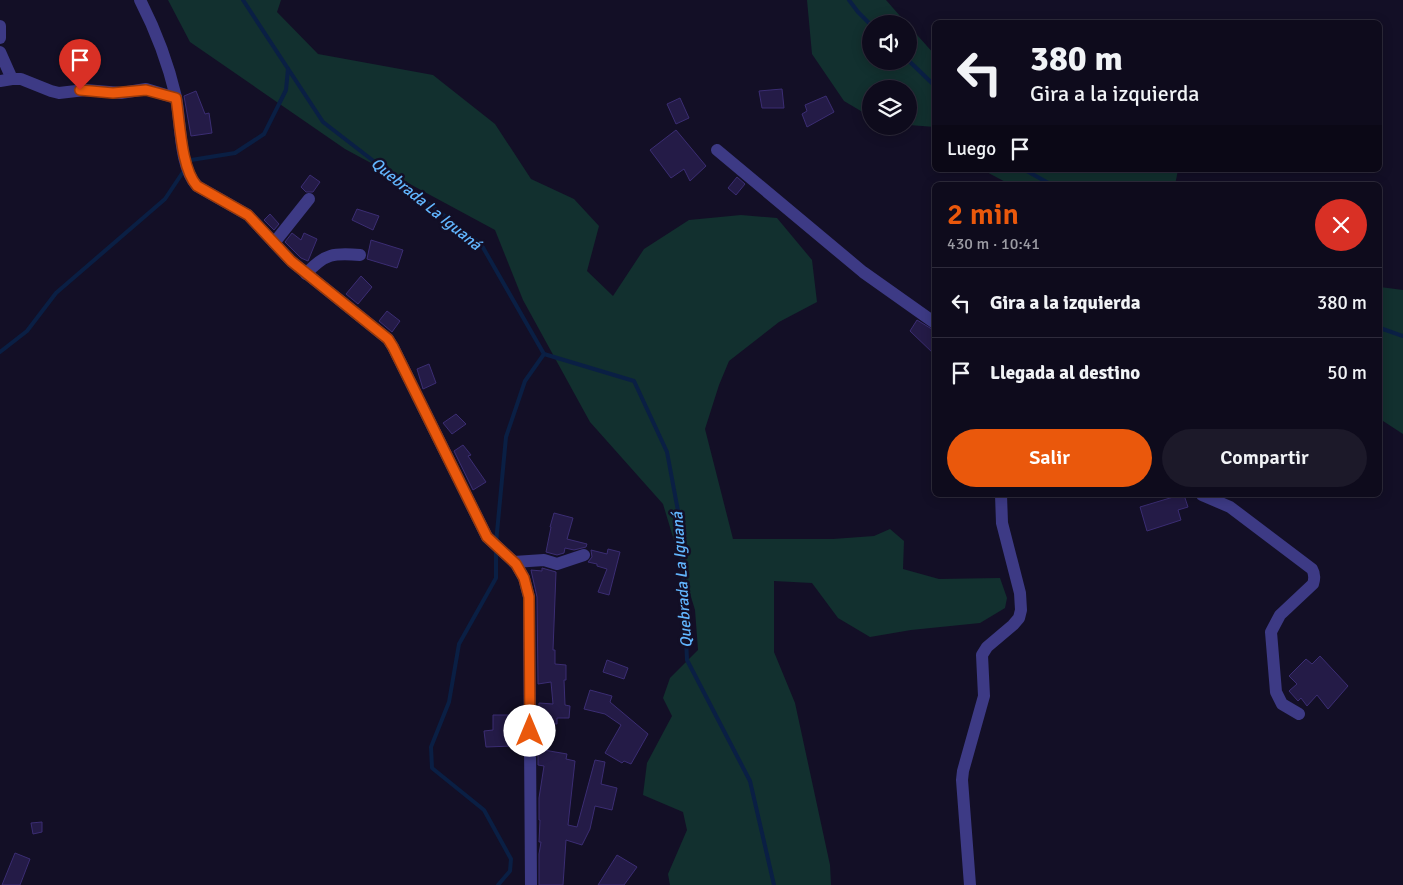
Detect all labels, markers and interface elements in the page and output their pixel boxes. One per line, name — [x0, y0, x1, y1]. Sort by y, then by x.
map controls — [862, 15, 917, 135]
button: sound — [862, 15, 917, 70]
text: 380 m — [1030, 37, 1123, 80]
pin — [59, 39, 101, 90]
icon: left — [947, 40, 1012, 105]
icon: arrive — [66, 46, 94, 74]
button: layers — [862, 80, 917, 135]
text: Gira a la izquierda — [1030, 80, 1199, 107]
icon: arrive — [1006, 135, 1034, 163]
text: Luego — [947, 137, 996, 161]
water label: Quebrada La Iguaná — [367, 153, 486, 255]
text: 2 min — [947, 196, 1019, 233]
button: close — [1315, 199, 1367, 251]
text: 430 m · 10:41 — [947, 234, 1040, 254]
icon: left — [947, 289, 975, 317]
text: Gira a la izquierda — [990, 291, 1140, 315]
text: 380 m — [1317, 291, 1367, 315]
icon: arrive — [947, 359, 975, 387]
text: Llegada al destino — [990, 361, 1140, 385]
text: 50 m — [1327, 361, 1367, 385]
button: Salir — [947, 429, 1152, 487]
button: Compartir — [1162, 429, 1367, 487]
water label: Quebrada La Iguaná — [667, 510, 697, 649]
position arrow — [503, 704, 555, 756]

